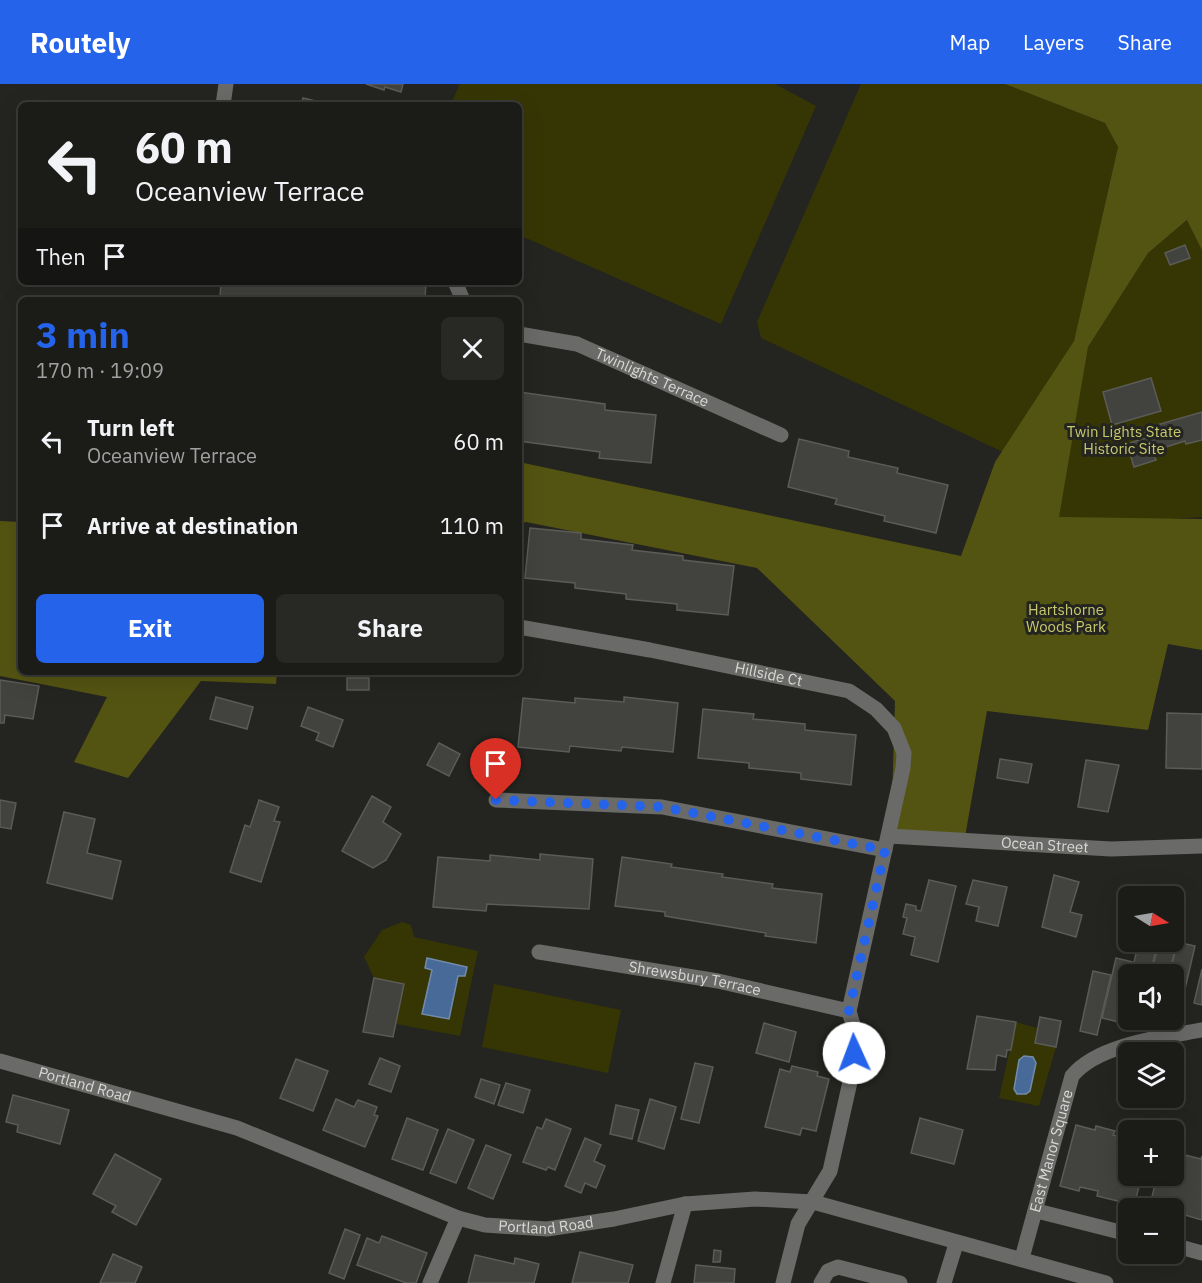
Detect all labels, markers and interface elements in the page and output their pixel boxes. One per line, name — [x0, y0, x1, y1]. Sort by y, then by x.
text: Routely — [30, 24, 131, 61]
text: Map — [950, 28, 990, 56]
text: Layers — [1023, 28, 1085, 56]
text: Share — [1118, 28, 1172, 56]
text: 60 m — [135, 120, 233, 175]
icon: left — [36, 126, 114, 204]
text: Oceanview Terrace — [135, 173, 365, 208]
icon: arrive — [98, 240, 131, 273]
text: Then — [36, 242, 86, 271]
text: 3 min — [36, 311, 130, 358]
button: close — [441, 317, 504, 380]
street label: Twinlights Terrace — [592, 343, 712, 411]
text: 170 m · 19:09 — [36, 357, 164, 384]
text: Turn left — [87, 413, 175, 442]
park label: Twin Lights State Historic Site — [1067, 422, 1181, 458]
icon: left — [36, 425, 69, 458]
text: 60 m — [453, 427, 504, 456]
text: Oceanview Terrace — [87, 442, 257, 469]
icon: arrive — [36, 509, 69, 542]
text: Arrive at destination — [87, 511, 298, 540]
text: 110 m — [440, 511, 504, 540]
button: Exit — [36, 594, 264, 663]
button: Share — [276, 594, 504, 663]
park label: Hartshorne Woods Park — [1026, 600, 1106, 636]
street label: Hillside Ct — [733, 658, 804, 690]
pin — [470, 738, 521, 800]
icon: arrive — [479, 747, 512, 780]
street label: Ocean Street — [1000, 833, 1089, 857]
north arrow — [1118, 886, 1184, 952]
map controls — [1118, 886, 1184, 1264]
street label: Shrewsbury Terrace — [627, 957, 763, 1000]
button: sound — [1118, 964, 1184, 1030]
position arrow — [822, 1021, 886, 1085]
button: layers — [1118, 1042, 1184, 1108]
street label: Portland Road — [36, 1062, 133, 1107]
street label: East Manor Square — [1025, 1087, 1077, 1214]
button: + — [1118, 1120, 1184, 1186]
button: − — [1118, 1198, 1184, 1264]
street label: Portland Road — [498, 1212, 595, 1238]

